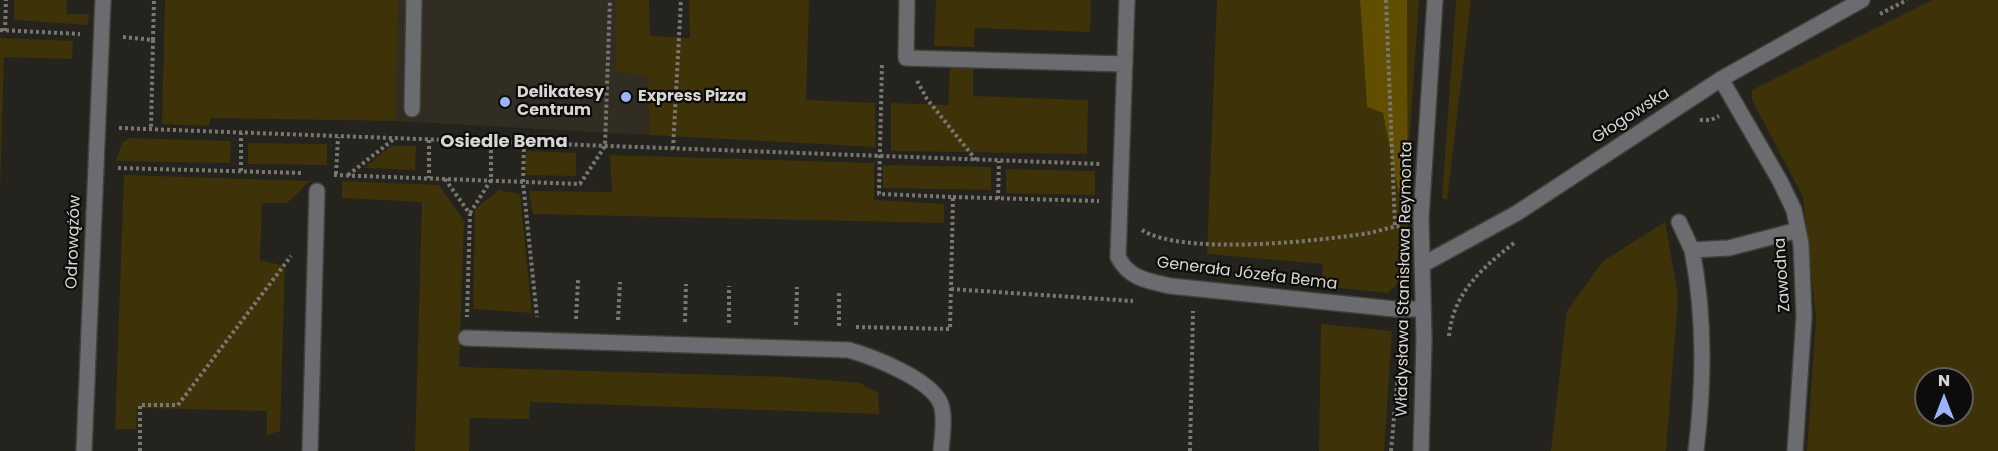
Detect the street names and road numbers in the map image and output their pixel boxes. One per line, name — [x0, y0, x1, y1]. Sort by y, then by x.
street label: Głogowska — [1589, 84, 1673, 148]
street label: Władysława Stanisława Reymonta — [1393, 141, 1417, 417]
street label: Odrowążów — [63, 195, 85, 289]
street label: Zawodna — [1771, 237, 1795, 313]
street label: Generała Józefa Bema — [1156, 253, 1338, 295]

